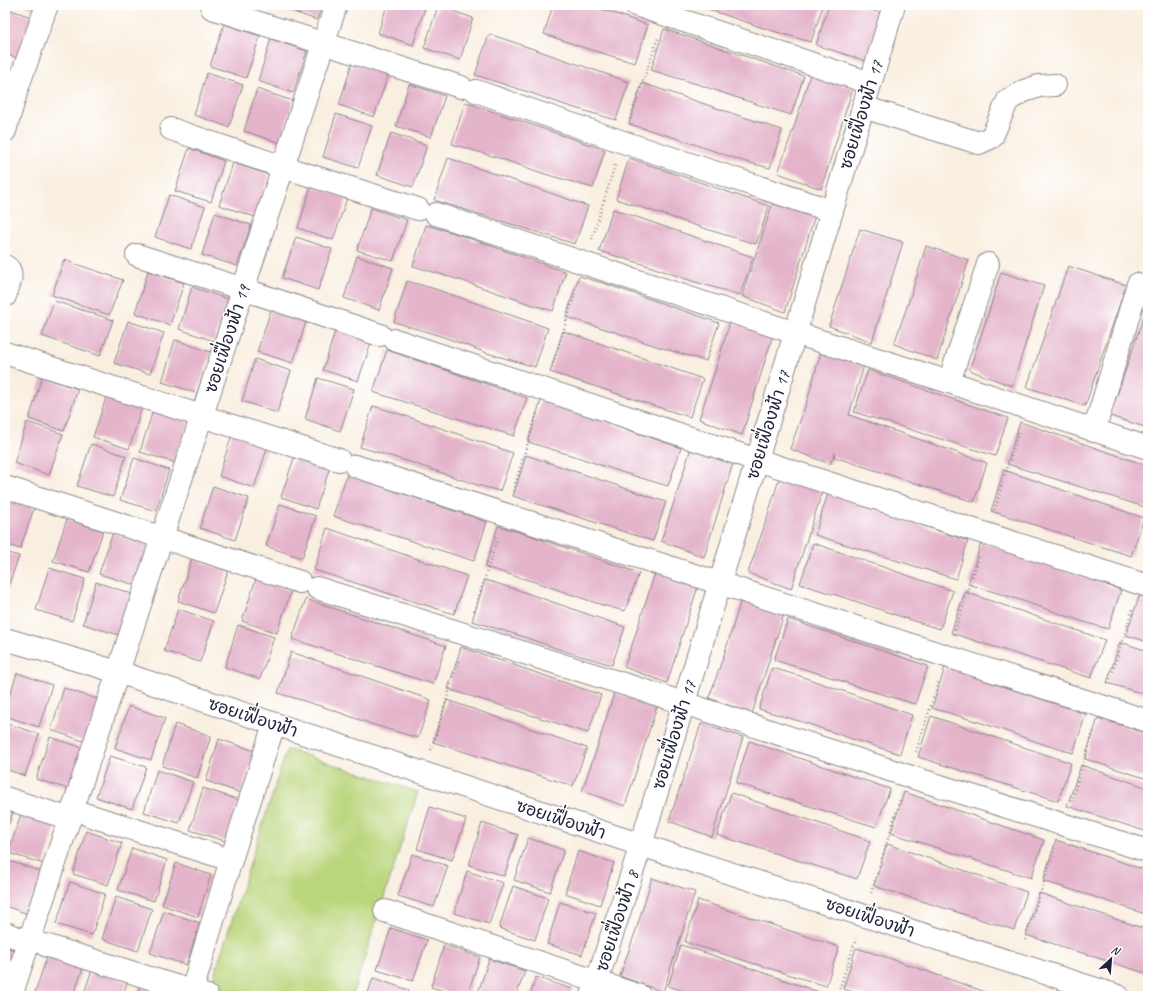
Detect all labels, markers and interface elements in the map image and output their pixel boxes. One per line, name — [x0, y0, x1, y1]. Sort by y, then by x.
street label: ซอยเฟื่องฟ้า 17 — [830, 56, 888, 172]
street label: ซอยเฟื่องฟ้า 19 — [195, 280, 255, 396]
street label: ซอยเฟื่องฟ้า 17 — [737, 366, 795, 482]
street label: ซอยเฟื่องฟ้า 17 — [643, 676, 701, 792]
street label: ซอยเฟื่องฟ้า — [205, 688, 302, 742]
street label: ซอยเฟื่องฟ้า — [513, 790, 610, 844]
street label: ซอยเฟื่องฟ้า 8 — [587, 864, 644, 974]
street label: ซอยเฟื่องฟ้า — [822, 888, 919, 942]
north arrow — [1091, 939, 1131, 979]
text: N — [1109, 942, 1123, 959]

